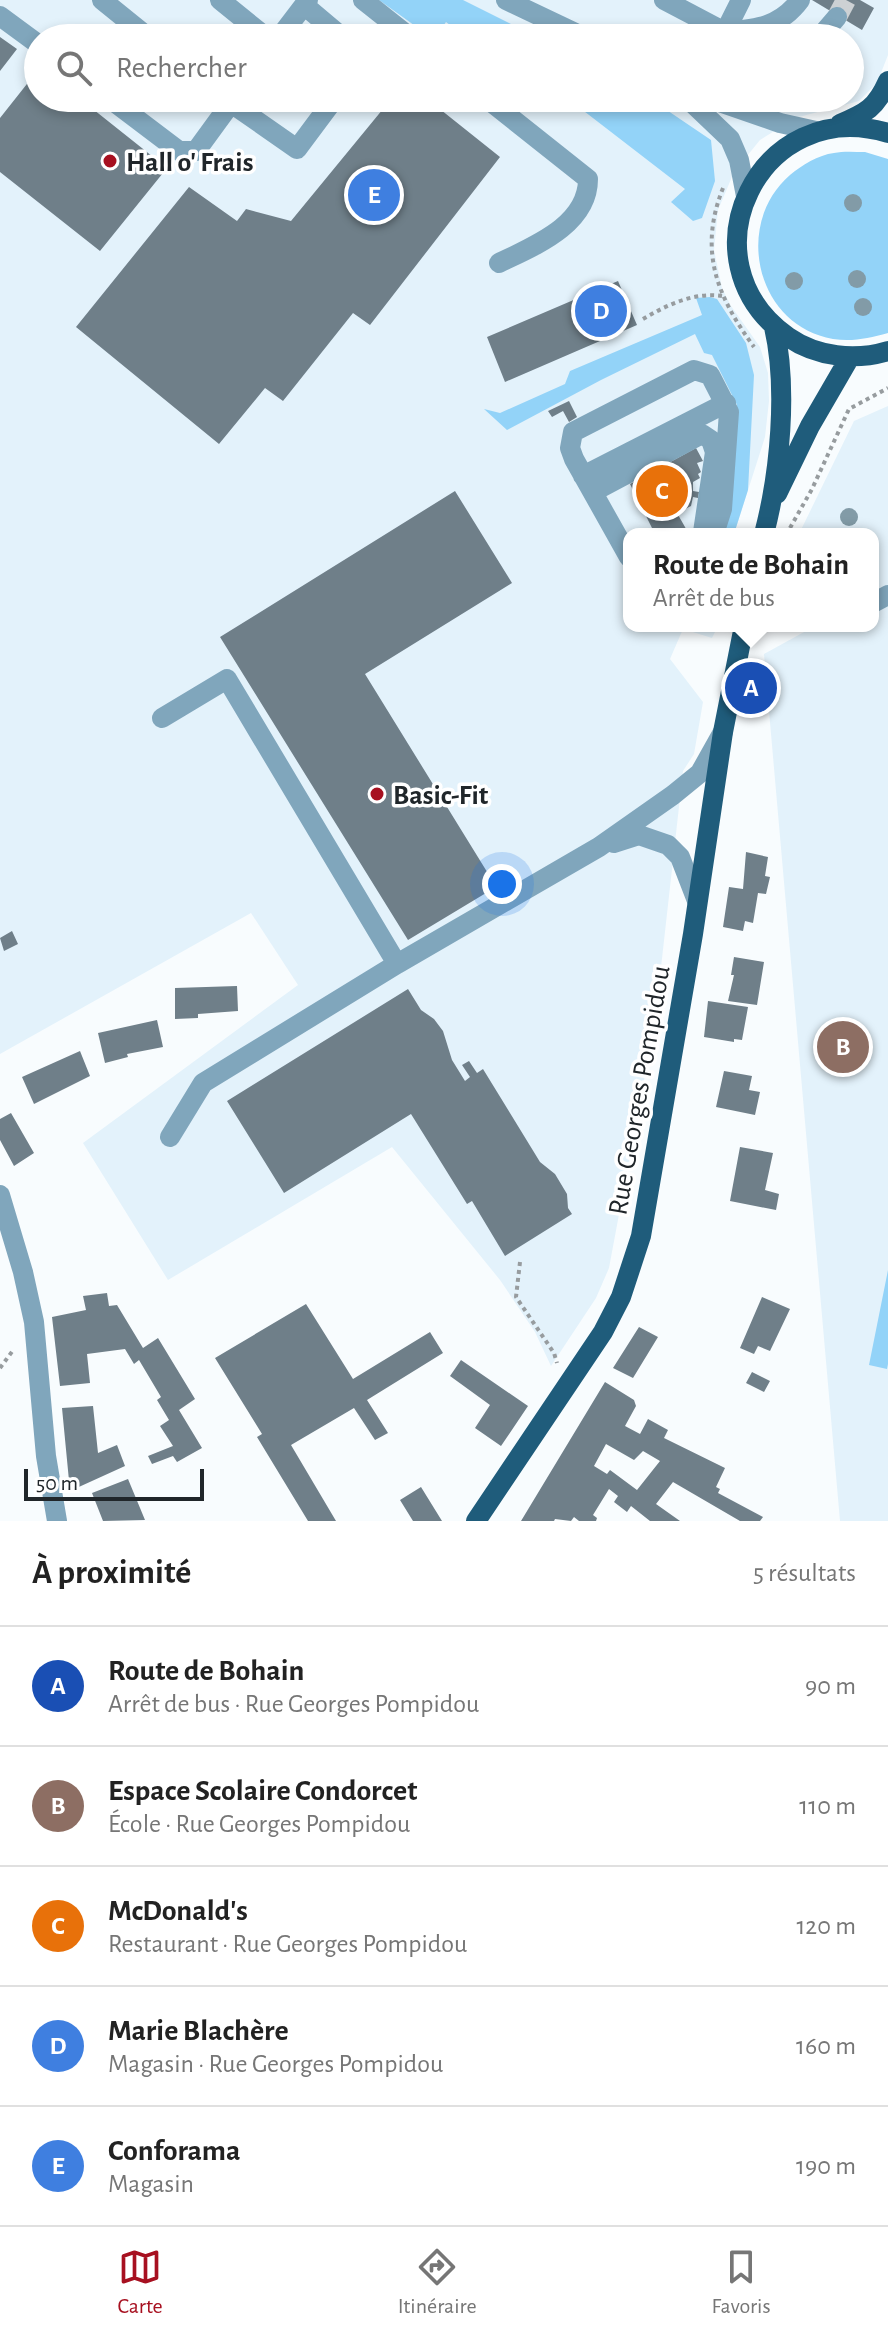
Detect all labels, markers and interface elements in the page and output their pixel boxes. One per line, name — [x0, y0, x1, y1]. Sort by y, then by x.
search box — [24, 24, 864, 112]
icon: search — [52, 46, 96, 90]
text: Rechercher — [116, 53, 247, 83]
place label: Hall o' Frais — [126, 149, 253, 177]
marker: Hall o' Frais — [101, 152, 119, 170]
pin: E — [348, 165, 400, 225]
pin: D — [575, 281, 627, 341]
pin: C — [636, 461, 688, 521]
popup — [623, 528, 879, 632]
text: Route de Bohain — [653, 550, 849, 580]
text: Arrêt de bus — [653, 585, 775, 611]
pin: A — [725, 658, 777, 718]
place label: Basic-Fit — [393, 782, 489, 810]
marker: Basic-Fit — [368, 785, 386, 803]
your location — [482, 864, 522, 904]
street label: Rue Georges Pompidou — [604, 963, 676, 1217]
pin: B — [817, 1017, 869, 1077]
scale bar — [24, 1465, 204, 1501]
text: 50 m — [36, 1472, 78, 1494]
text: À proximité — [32, 1556, 191, 1590]
text: 5 résultats — [753, 1560, 856, 1586]
text: Route de Bohain — [108, 1656, 304, 1686]
text: A — [50, 1673, 66, 1699]
text: 90 m — [805, 1673, 856, 1699]
text: Arrêt de bus · Rue Georges Pompidou — [108, 1691, 479, 1717]
text: Espace Scolaire Condorcet — [108, 1776, 417, 1806]
text: B — [50, 1793, 66, 1819]
text: 110 m — [799, 1793, 856, 1819]
text: École · Rue Georges Pompidou — [108, 1811, 410, 1837]
text: McDonald's — [108, 1896, 248, 1926]
text: C — [51, 1913, 65, 1939]
text: 120 m — [796, 1913, 856, 1939]
text: Restaurant · Rue Georges Pompidou — [108, 1931, 467, 1957]
text: Marie Blachère — [108, 2016, 289, 2046]
text: D — [49, 2033, 67, 2059]
text: 160 m — [796, 2033, 856, 2059]
text: Magasin · Rue Georges Pompidou — [108, 2051, 443, 2077]
text: Conforama — [108, 2136, 240, 2166]
text: E — [51, 2153, 65, 2179]
text: 190 m — [796, 2153, 856, 2179]
text: Magasin — [108, 2171, 194, 2197]
tab: Carte — [117, 2245, 163, 2319]
tab: Itinéraire — [398, 2245, 477, 2319]
tab: Favoris — [712, 2245, 771, 2319]

